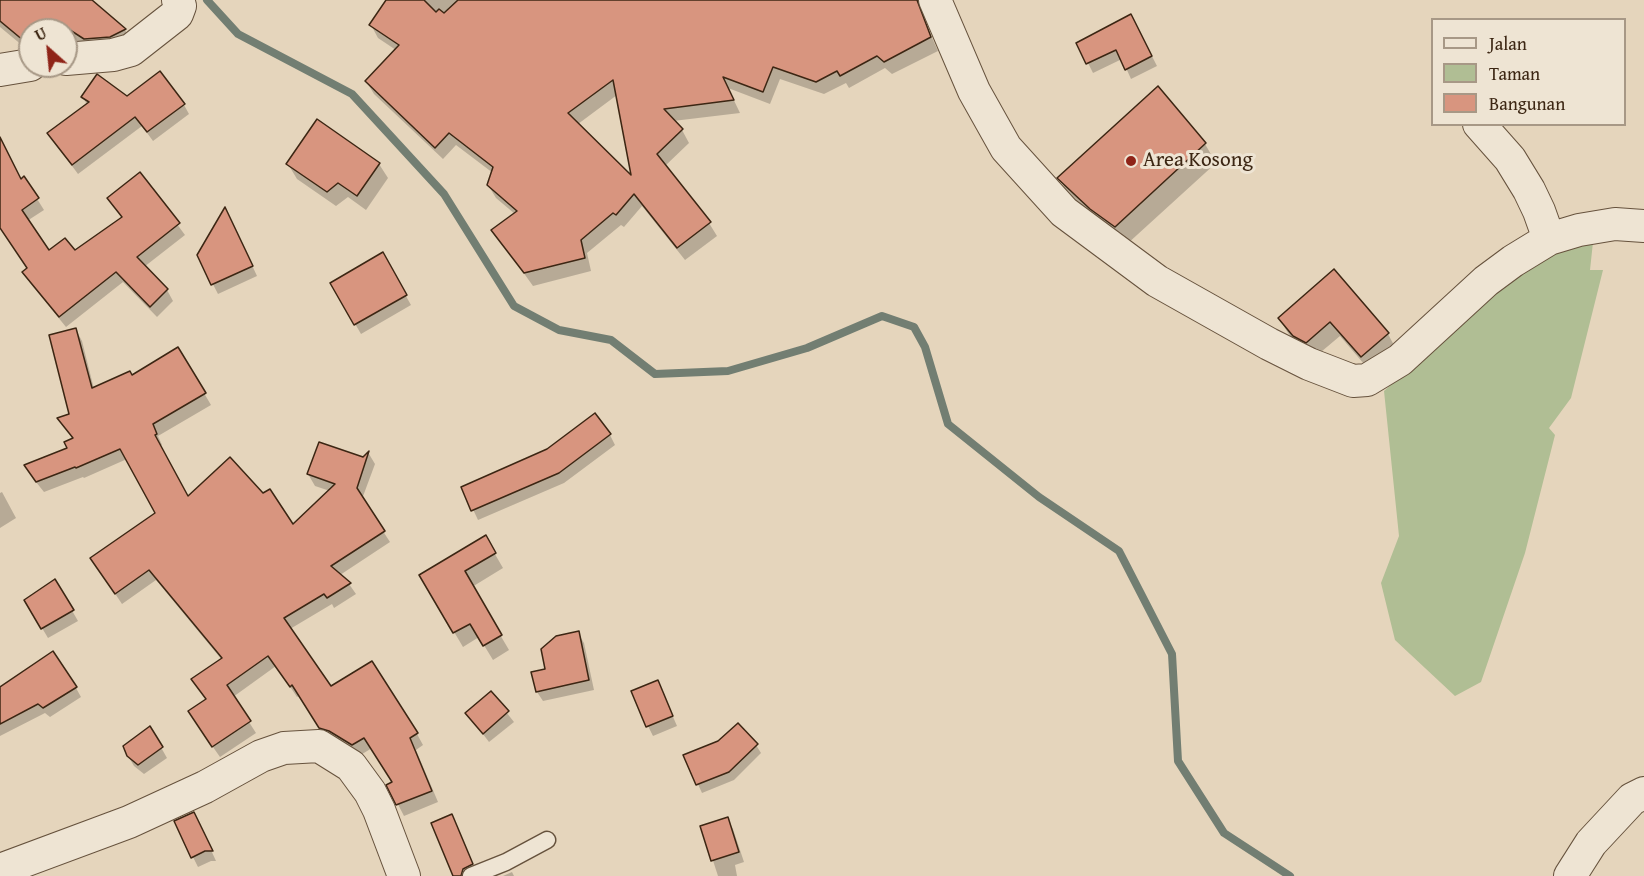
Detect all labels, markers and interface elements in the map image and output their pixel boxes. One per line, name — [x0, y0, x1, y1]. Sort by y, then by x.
north arrow — [18, 18, 78, 78]
legend — [1431, 18, 1626, 126]
text: U — [30, 21, 51, 47]
text: Jalan — [1489, 30, 1527, 57]
text: Taman — [1489, 60, 1540, 87]
text: Bangunan — [1489, 90, 1565, 117]
place label: Area Kosong — [1143, 148, 1253, 174]
marker: Area Kosong — [1124, 154, 1138, 168]

